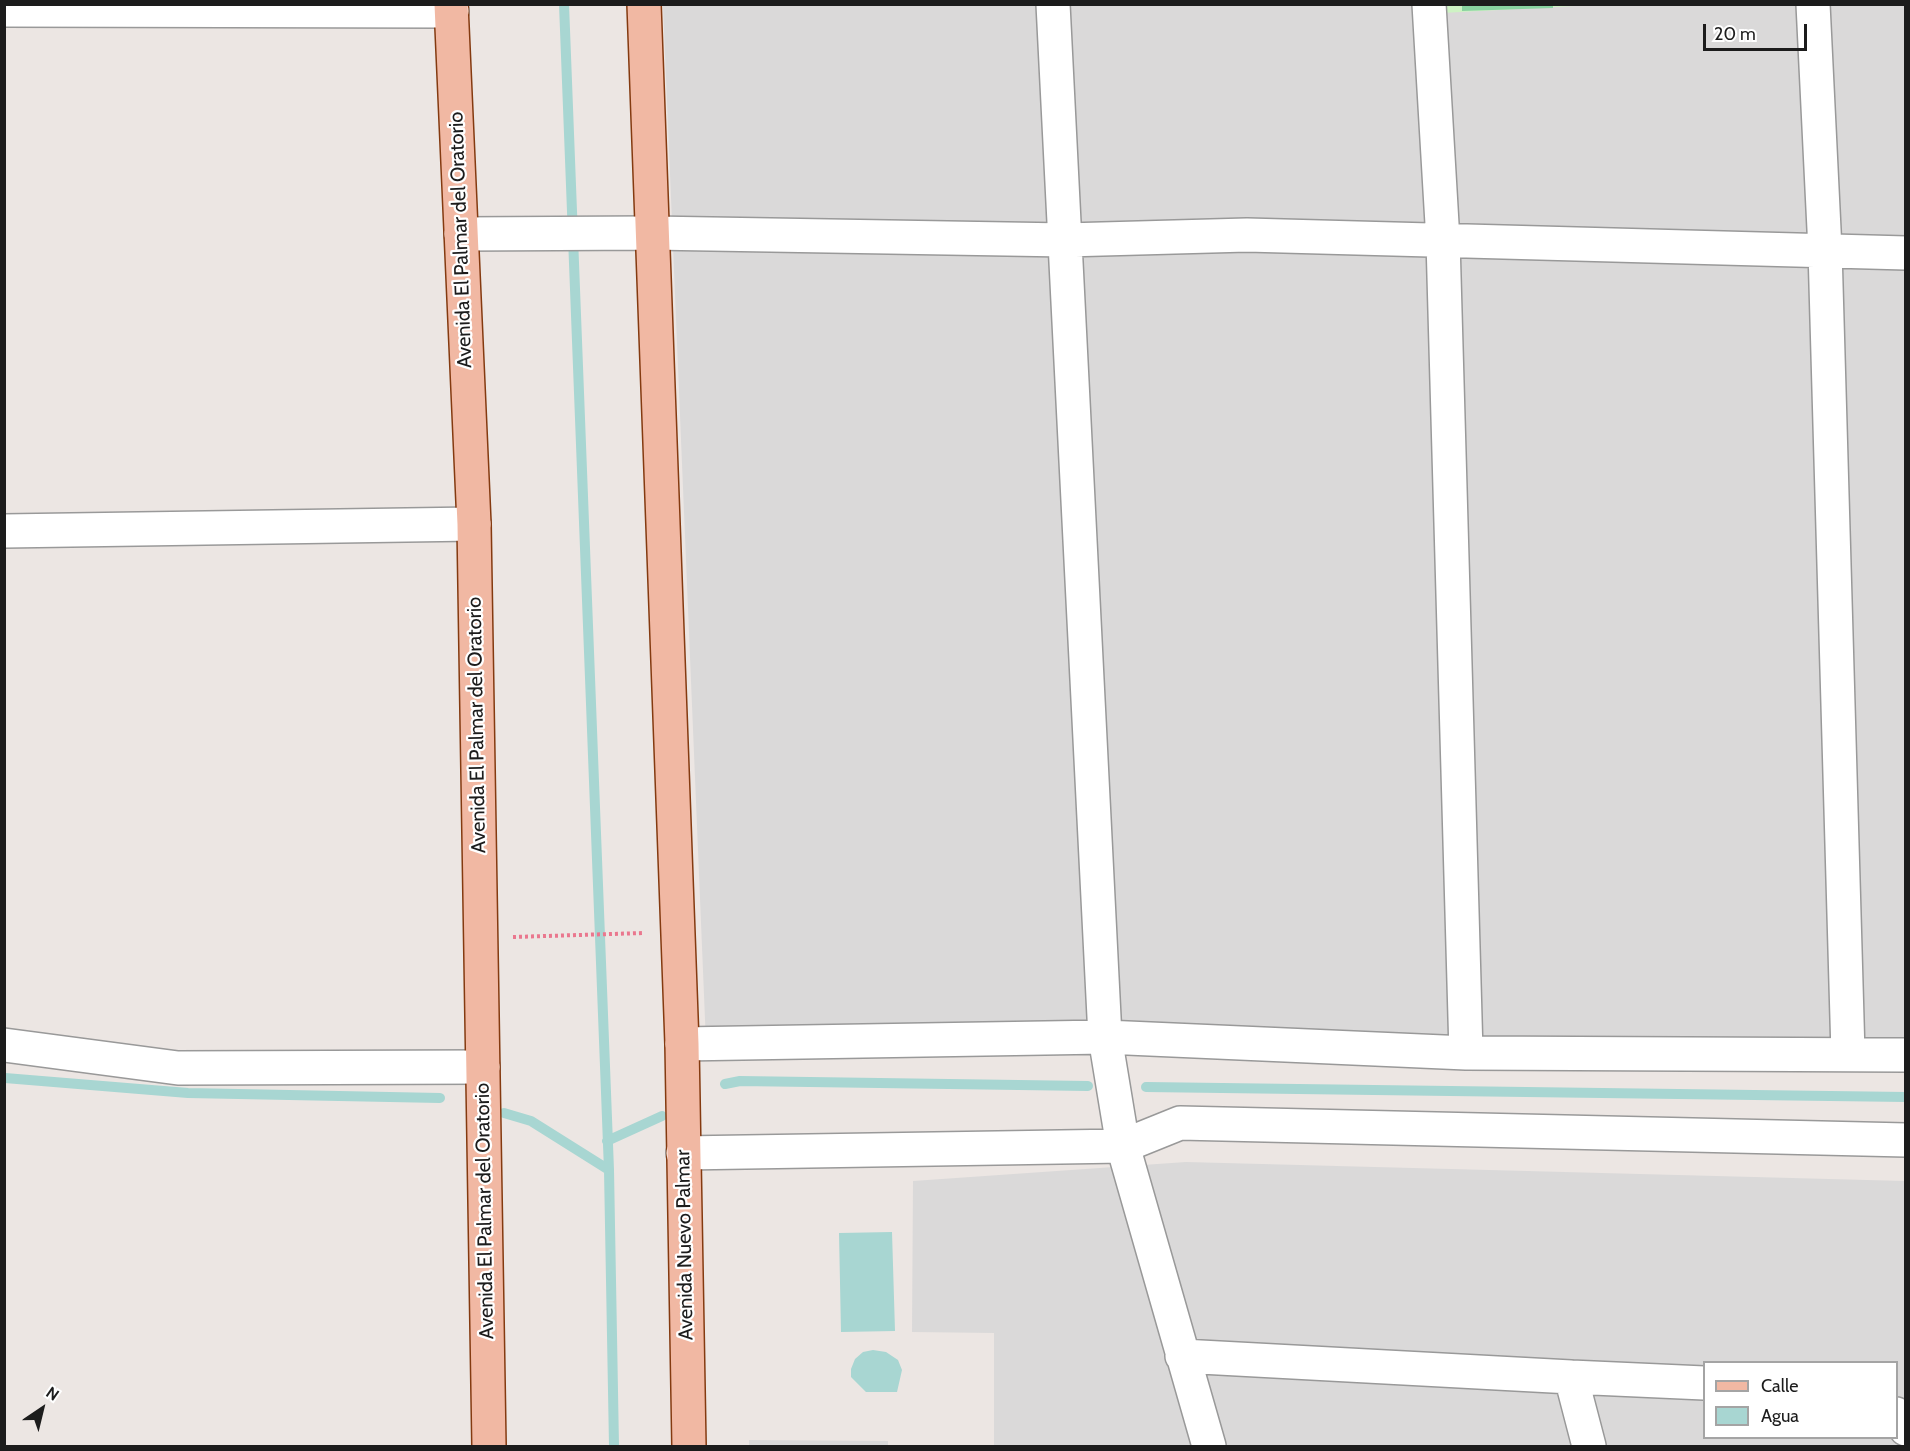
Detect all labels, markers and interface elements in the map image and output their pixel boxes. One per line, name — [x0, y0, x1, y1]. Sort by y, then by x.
scale bar — [1706, 12, 1810, 50]
text: 20 m — [1714, 23, 1756, 45]
street label: Avenida El Palmar del Oratorio — [445, 111, 477, 369]
street label: Avenida El Palmar del Oratorio — [463, 597, 491, 853]
street label: Avenida El Palmar del Oratorio — [471, 1083, 499, 1339]
street label: Avenida Nuevo Palmar — [671, 1149, 699, 1341]
legend — [1703, 1361, 1898, 1439]
text: Calle — [1761, 1375, 1798, 1397]
north arrow — [12, 1379, 72, 1439]
text: N — [43, 1383, 63, 1405]
text: Agua — [1761, 1405, 1799, 1427]

